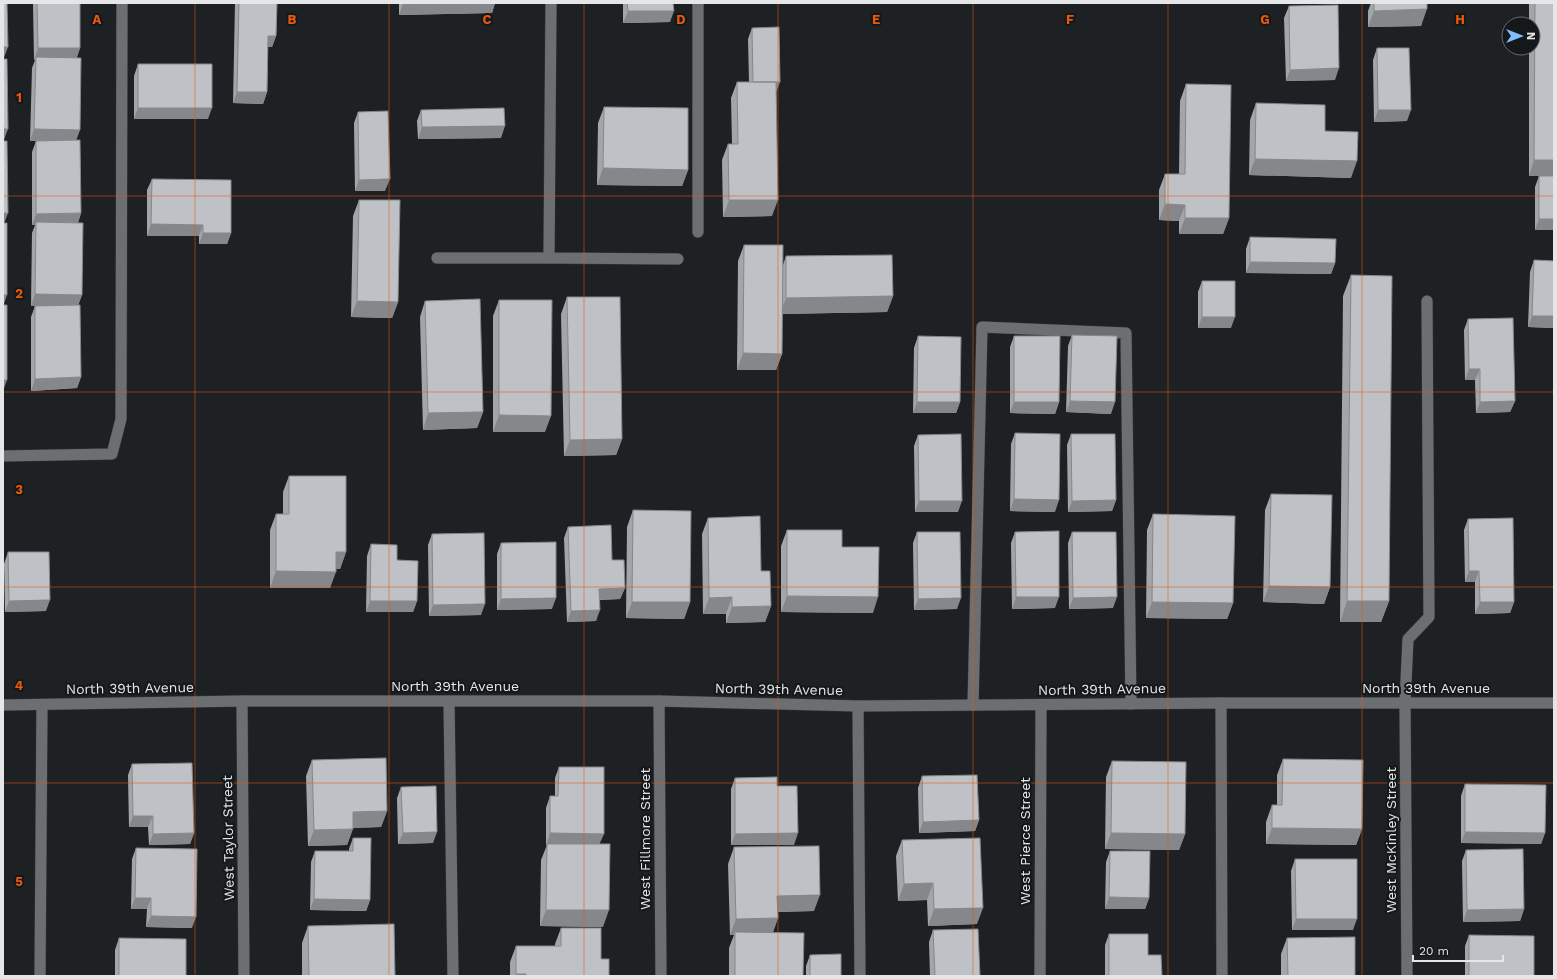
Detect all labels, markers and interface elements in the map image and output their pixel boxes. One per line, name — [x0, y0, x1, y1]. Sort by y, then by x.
text: A — [93, 12, 102, 27]
text: B — [288, 12, 297, 27]
text: C — [483, 12, 492, 27]
text: D — [676, 12, 686, 27]
text: E — [872, 12, 880, 27]
text: F — [1066, 12, 1074, 27]
text: G — [1260, 12, 1270, 27]
text: H — [1455, 12, 1465, 27]
north arrow — [1501, 16, 1541, 56]
text: N — [1524, 32, 1537, 40]
text: 1 — [16, 90, 22, 105]
text: 2 — [15, 286, 23, 301]
text: 3 — [15, 482, 23, 497]
text: 4 — [15, 678, 24, 693]
street label: North 39th Avenue — [391, 678, 519, 694]
street label: North 39th Avenue — [66, 679, 194, 697]
street label: North 39th Avenue — [715, 680, 843, 698]
street label: North 39th Avenue — [1038, 680, 1166, 698]
street label: North 39th Avenue — [1362, 680, 1490, 696]
street label: West McKinley Street — [1383, 767, 1399, 913]
street label: West Fillmore Street — [637, 768, 653, 910]
street label: West Taylor Street — [219, 775, 237, 901]
street label: West Pierce Street — [1017, 777, 1033, 905]
text: 5 — [15, 874, 23, 889]
scale bar — [1413, 937, 1503, 963]
text: 20 m — [1419, 944, 1449, 958]

